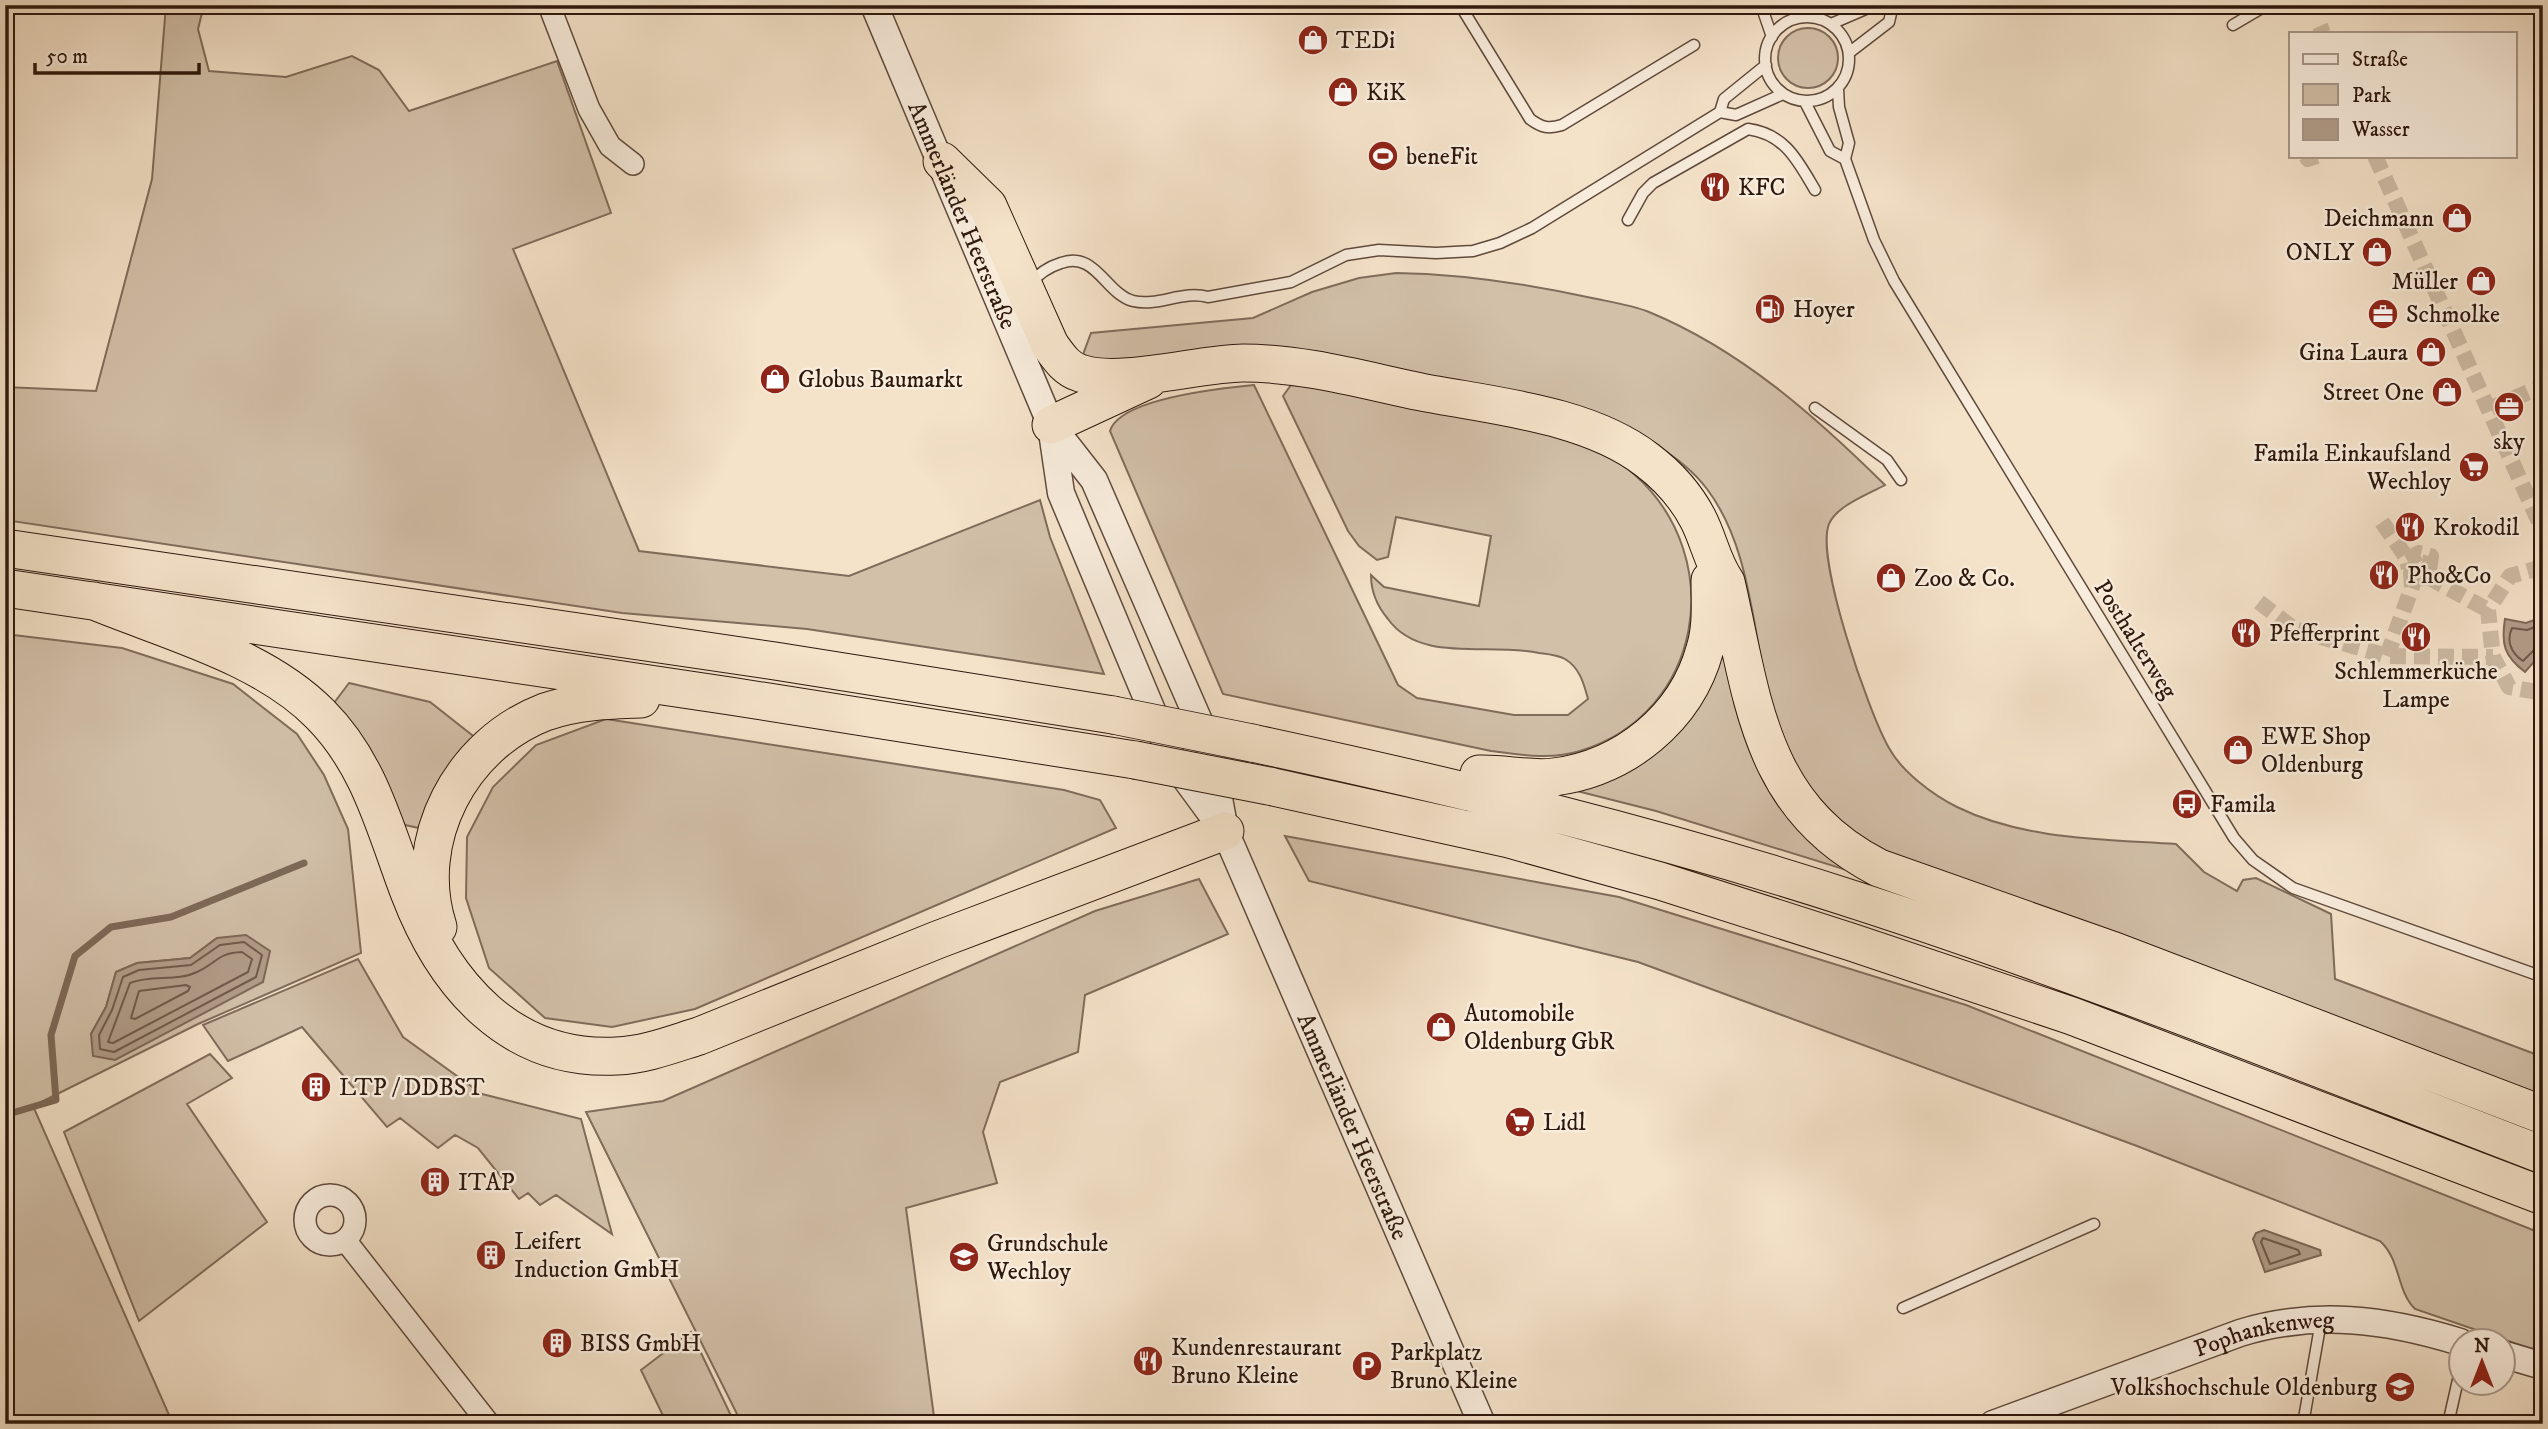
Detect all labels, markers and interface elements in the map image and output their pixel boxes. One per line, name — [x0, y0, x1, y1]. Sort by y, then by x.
shop icon: TEDi — [1296, 23, 1330, 57]
place label: TEDi — [1336, 26, 1395, 56]
scale bar — [35, 32, 200, 76]
legend — [2289, 32, 2516, 158]
text: 50 m — [46, 44, 88, 70]
text: Straße — [2352, 47, 2408, 73]
shop icon: KiK — [1326, 75, 1360, 109]
place label: KiK — [1366, 78, 1406, 108]
text: Park — [2352, 83, 2392, 109]
street label: Ammerländer Heerstraße — [900, 97, 1023, 334]
text: Wasser — [2351, 117, 2410, 143]
sports icon: beneFit — [1366, 139, 1400, 173]
place label: beneFit — [1406, 142, 1478, 172]
restaurant icon: KFC — [1698, 170, 1732, 204]
place label: KFC — [1738, 173, 1786, 203]
shop icon: Deichmann — [2440, 201, 2474, 235]
place label: Deichmann — [2324, 204, 2434, 234]
shop icon: ONLY — [2360, 235, 2394, 269]
place label: ONLY — [2286, 238, 2355, 268]
shop icon: Müller — [2464, 264, 2498, 298]
place label: Müller — [2392, 267, 2458, 297]
fuel station icon: Hoyer — [1753, 292, 1787, 326]
place label: Hoyer — [1793, 295, 1855, 325]
office icon: Schmolke — [2366, 297, 2400, 331]
place label: Schmolke — [2406, 300, 2500, 330]
shop icon: Gina Laura — [2414, 335, 2448, 369]
place label: Gina Laura — [2299, 338, 2409, 368]
shop icon: Globus Baumarkt — [758, 362, 792, 396]
place label: Globus Baumarkt — [798, 365, 963, 395]
shop icon: Street One — [2430, 375, 2464, 409]
place label: Street One — [2323, 378, 2424, 408]
office icon: sky — [2492, 390, 2526, 424]
place label: sky — [2493, 427, 2525, 457]
place label: Famila Einkaufsland Wechloy — [2253, 439, 2452, 497]
supermarket icon: Famila Einkaufsland Wechloy — [2457, 450, 2491, 484]
restaurant icon: Krokodil — [2393, 510, 2427, 544]
place label: Krokodil — [2433, 513, 2520, 543]
restaurant icon: Pho&Co — [2367, 558, 2401, 592]
shop icon: Zoo & Co. — [1874, 561, 1908, 595]
place label: Pho&Co — [2407, 561, 2491, 591]
place label: Zoo & Co. — [1914, 564, 2015, 594]
street label: Posthalterweg — [2087, 575, 2184, 705]
restaurant icon: Pfefferprint — [2229, 616, 2263, 650]
place label: Pfefferprint — [2269, 619, 2380, 649]
restaurant icon: Schlemmerküche Lampe — [2399, 620, 2433, 654]
place label: Schlemmerküche Lampe — [2334, 657, 2498, 715]
place label: EWE Shop Oldenburg — [2261, 722, 2371, 780]
shop icon: EWE Shop Oldenburg — [2221, 733, 2255, 767]
bus stop icon: Famila — [2170, 787, 2204, 821]
place label: Famila — [2210, 790, 2277, 820]
place label: Automobile Oldenburg GbR — [1464, 999, 1615, 1057]
street label: Ammerländer Heerstraße — [1290, 1009, 1414, 1245]
shop icon: Automobile Oldenburg GbR — [1424, 1010, 1458, 1044]
building icon: LTP / DDBST — [299, 1070, 333, 1104]
place label: LTP / DDBST — [339, 1073, 485, 1103]
supermarket icon: Lidl — [1503, 1105, 1537, 1139]
place label: Lidl — [1543, 1108, 1586, 1138]
building icon: ITAP — [418, 1165, 452, 1199]
place label: ITAP — [458, 1168, 515, 1198]
place label: Leifert Induction GmbH — [514, 1227, 679, 1285]
place label: Grundschule Wechloy — [986, 1229, 1108, 1287]
building icon: Leifert Induction GmbH — [474, 1238, 508, 1272]
school or university icon: Grundschule Wechloy — [947, 1240, 981, 1274]
street label: Pophankenweg — [2190, 1306, 2335, 1365]
building icon: BISS GmbH — [540, 1326, 574, 1360]
north arrow — [2446, 1328, 2516, 1398]
place label: BISS GmbH — [580, 1329, 701, 1359]
place label: Kundenrestaurant Bruno Kleine — [1171, 1333, 1342, 1391]
text: N — [2474, 1335, 2490, 1358]
place label: Parkplatz Bruno Kleine — [1390, 1338, 1517, 1396]
restaurant icon: Kundenrestaurant Bruno Kleine — [1131, 1344, 1165, 1378]
parking icon: Parkplatz Bruno Kleine — [1350, 1349, 1384, 1383]
school or university icon: Volkshochschule Oldenburg — [2383, 1370, 2417, 1404]
place label: Volkshochschule Oldenburg — [2110, 1373, 2377, 1403]

